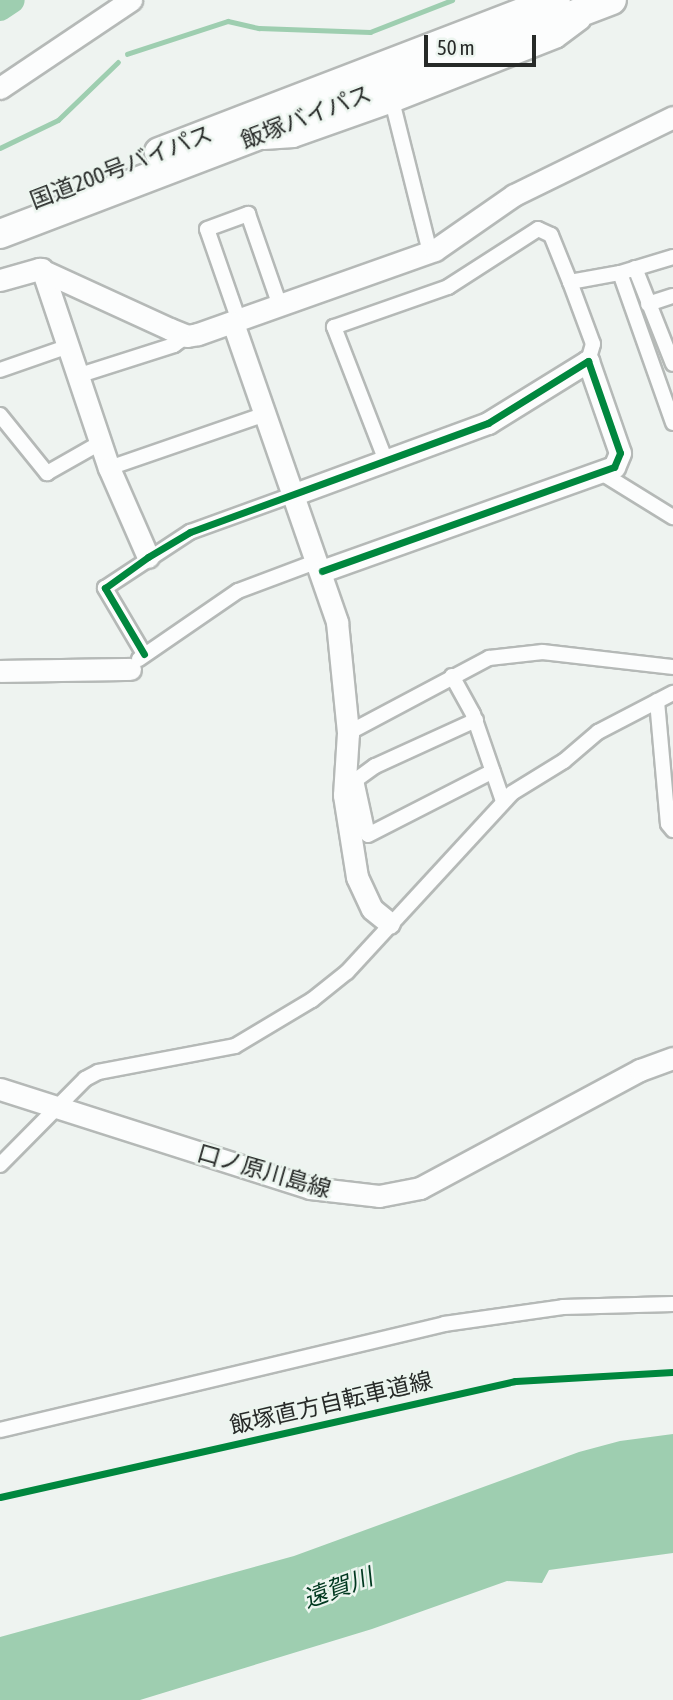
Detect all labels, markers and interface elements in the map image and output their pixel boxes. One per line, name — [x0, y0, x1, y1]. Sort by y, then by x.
scale bar — [428, 21, 540, 65]
text: 50 m — [437, 35, 475, 59]
street label: 飯塚バイパス — [237, 79, 375, 155]
street label: 国道200号バイパス — [26, 119, 216, 215]
street label: 口ノ原川島線 — [194, 1139, 334, 1203]
street label: 飯塚直方自転車道線 — [227, 1366, 435, 1440]
water label: 遠賀川 — [299, 1562, 377, 1614]

